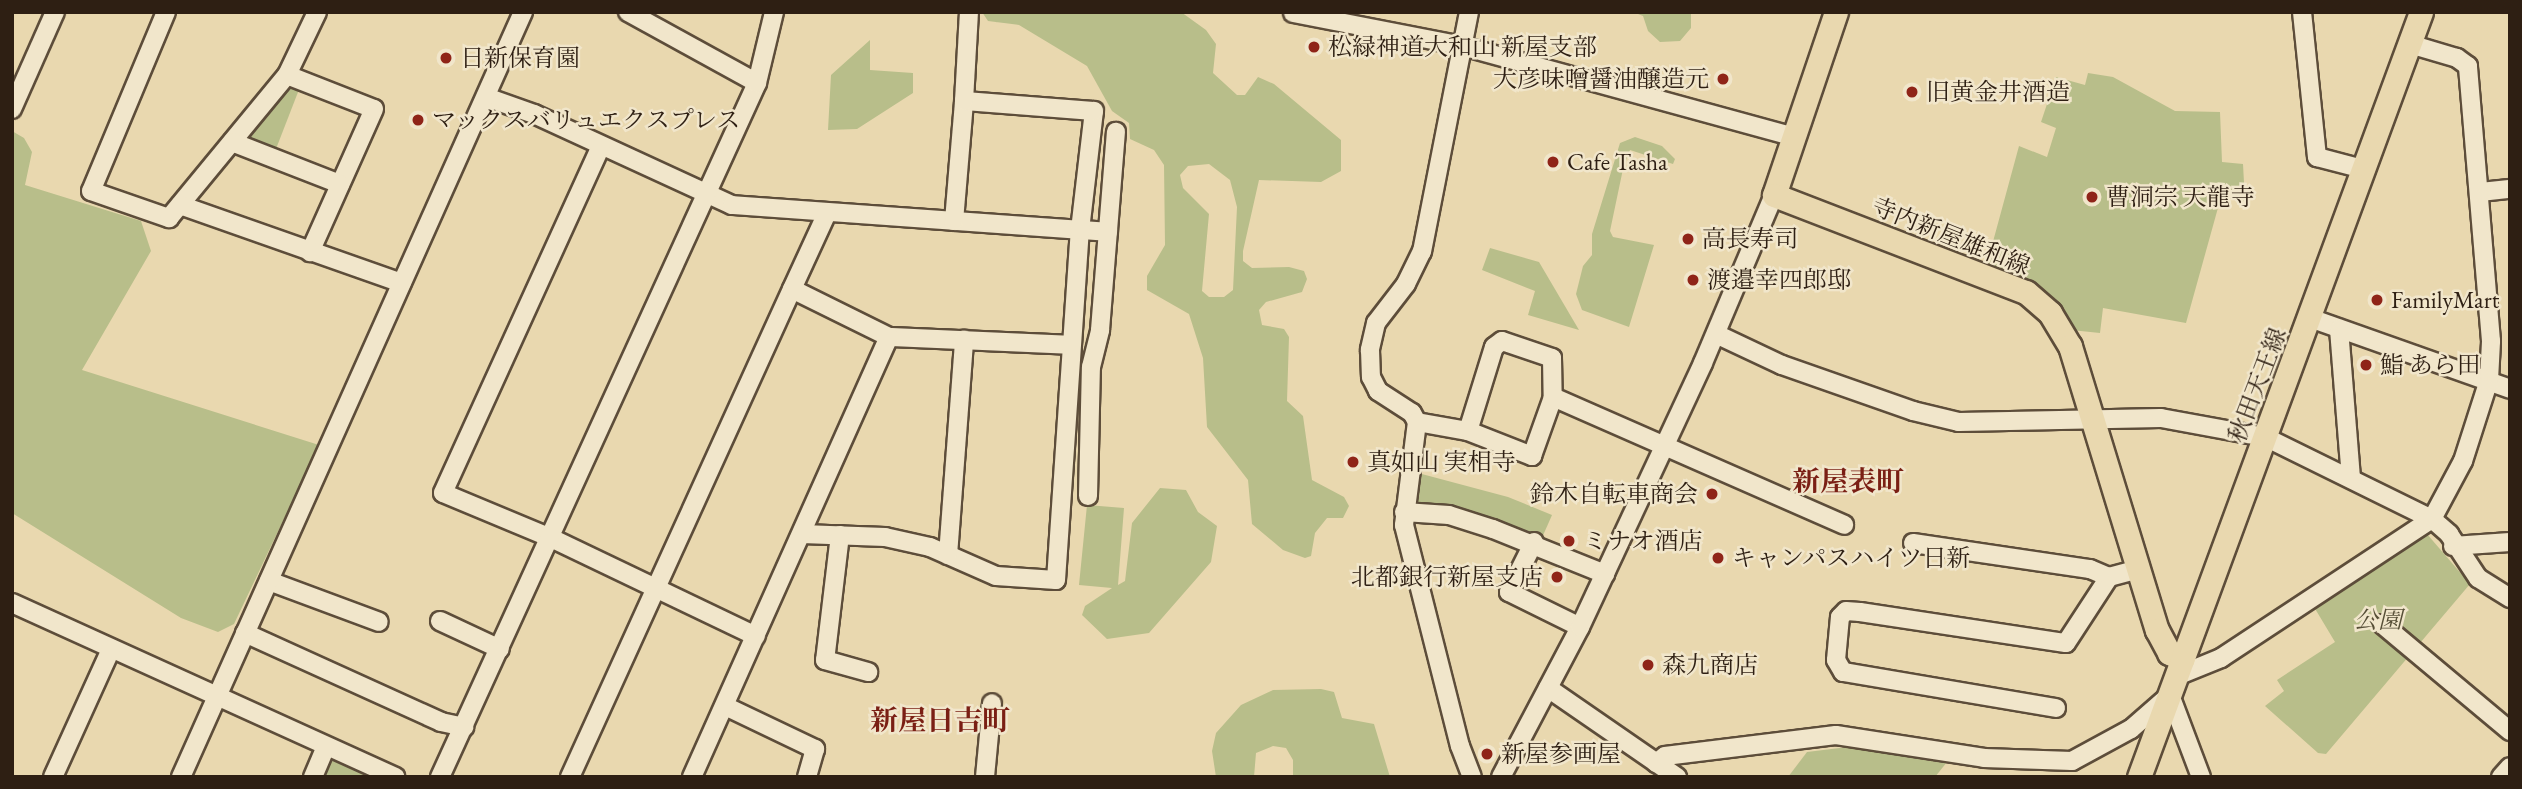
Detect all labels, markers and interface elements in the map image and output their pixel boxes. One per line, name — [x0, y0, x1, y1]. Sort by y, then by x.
place label: 松緑神道大和山 新屋支部 — [1328, 33, 1597, 61]
marker: 松緑神道大和山 新屋支部 — [1306, 39, 1322, 55]
place label: 日新保育園 — [460, 44, 580, 72]
marker: 日新保育園 — [438, 50, 454, 66]
place label: 大彦味噌醤油醸造元 — [1493, 65, 1709, 93]
marker: 大彦味噌醤油醸造元 — [1715, 71, 1731, 87]
place label: 旧黄金井酒造 — [1926, 78, 2070, 106]
marker: 旧黄金井酒造 — [1904, 84, 1920, 100]
place label: マックスバリュエクスプレス — [432, 106, 744, 134]
marker: マックスバリュエクスプレス — [410, 112, 426, 128]
place label: Cafe Tasha — [1567, 148, 1668, 176]
marker: Cafe Tasha — [1545, 154, 1561, 170]
place label: 曹洞宗 天龍寺 — [2106, 183, 2255, 211]
marker: 曹洞宗 天龍寺 — [2084, 189, 2100, 205]
street label: 寺内新屋雄和線 — [1868, 191, 2034, 281]
place label: 高長寿司 — [1702, 225, 1798, 253]
marker: 高長寿司 — [1680, 231, 1696, 247]
place label: 渡邉幸四郎邸 — [1707, 266, 1851, 294]
marker: 渡邉幸四郎邸 — [1685, 272, 1701, 288]
place label: FamilyMart — [2391, 286, 2499, 314]
marker: FamilyMart — [2369, 292, 2385, 308]
street label: 秋田天王線 — [2222, 324, 2292, 446]
place label: 鮨 あら田 — [2380, 351, 2481, 379]
marker: 鮨 あら田 — [2358, 357, 2374, 373]
place label: 真如山 実相寺 — [1367, 448, 1516, 476]
marker: 真如山 実相寺 — [1345, 454, 1361, 470]
district label: 新屋表町 — [1792, 464, 1904, 498]
place label: 鈴木自転車商会 — [1530, 480, 1698, 508]
marker: 鈴木自転車商会 — [1704, 486, 1720, 502]
place label: ミナオ酒店 — [1583, 527, 1703, 555]
marker: ミナオ酒店 — [1561, 533, 1577, 549]
place label: キャンパスハイツ日新 — [1732, 544, 1972, 572]
marker: キャンパスハイツ日新 — [1710, 550, 1726, 566]
place label: 北都銀行新屋支店 — [1351, 563, 1543, 591]
marker: 北都銀行新屋支店 — [1549, 569, 1565, 585]
park label: 公園 — [2354, 606, 2402, 634]
place label: 森九商店 — [1662, 651, 1758, 679]
marker: 森九商店 — [1640, 657, 1656, 673]
district label: 新屋日吉町 — [870, 703, 1010, 737]
place label: 新屋参画屋 — [1501, 740, 1621, 768]
marker: 新屋参画屋 — [1479, 746, 1495, 762]

